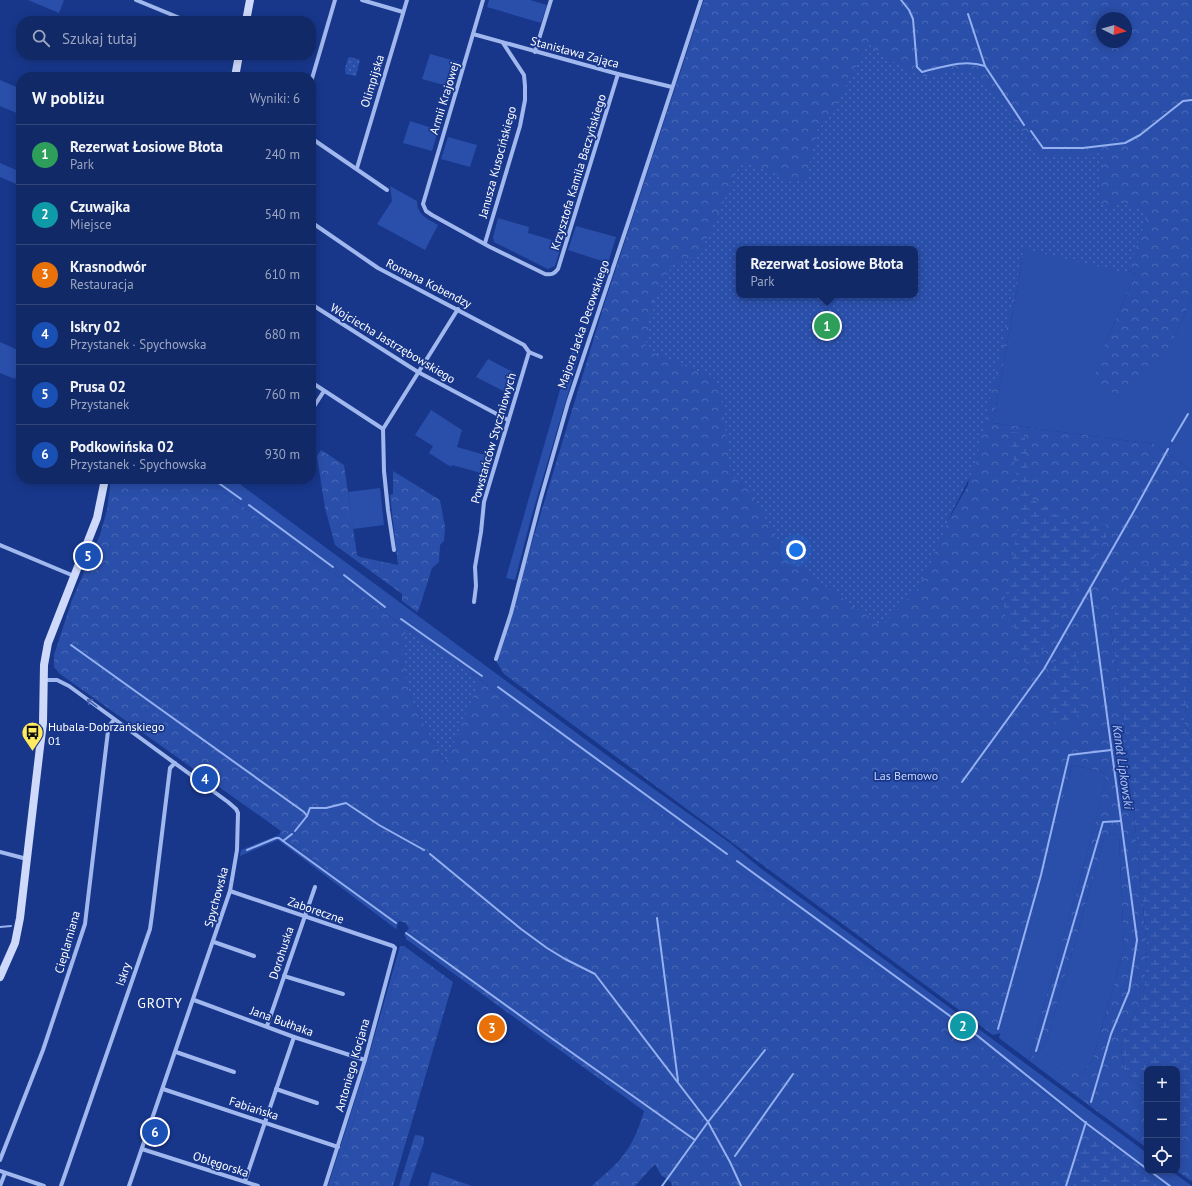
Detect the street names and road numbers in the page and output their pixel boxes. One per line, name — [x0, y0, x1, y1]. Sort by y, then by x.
street label: Stanisława Zająca — [529, 33, 621, 71]
street label: Olimpijska — [357, 53, 387, 109]
street label: Armii Krajowej — [426, 60, 462, 136]
street label: Krzysztofa Kamila Baczyńskiego — [547, 92, 609, 252]
street label: Janusza Kusocińskiego — [475, 104, 519, 220]
street label: Romana Kobendzy — [384, 255, 475, 311]
street label: Majora Jacka Decowskiego — [554, 258, 612, 390]
street label: Wojciecha Jastrzębowskiego — [328, 300, 458, 386]
street label: Powstańców Styczniowych — [467, 371, 519, 505]
street label: Spychowska — [201, 865, 231, 929]
street label: Zaboreczne — [286, 893, 346, 927]
street label: Cieplarniana — [51, 909, 83, 975]
street label: Dorohuska — [265, 925, 297, 981]
street label: Iskry — [112, 960, 134, 988]
street label: Jana Bułhaka — [247, 1002, 316, 1039]
street label: Antoniego Kocjana — [332, 1017, 372, 1113]
street label: Fabiańska — [227, 1093, 281, 1123]
street label: Oblęgorska — [191, 1148, 251, 1180]

